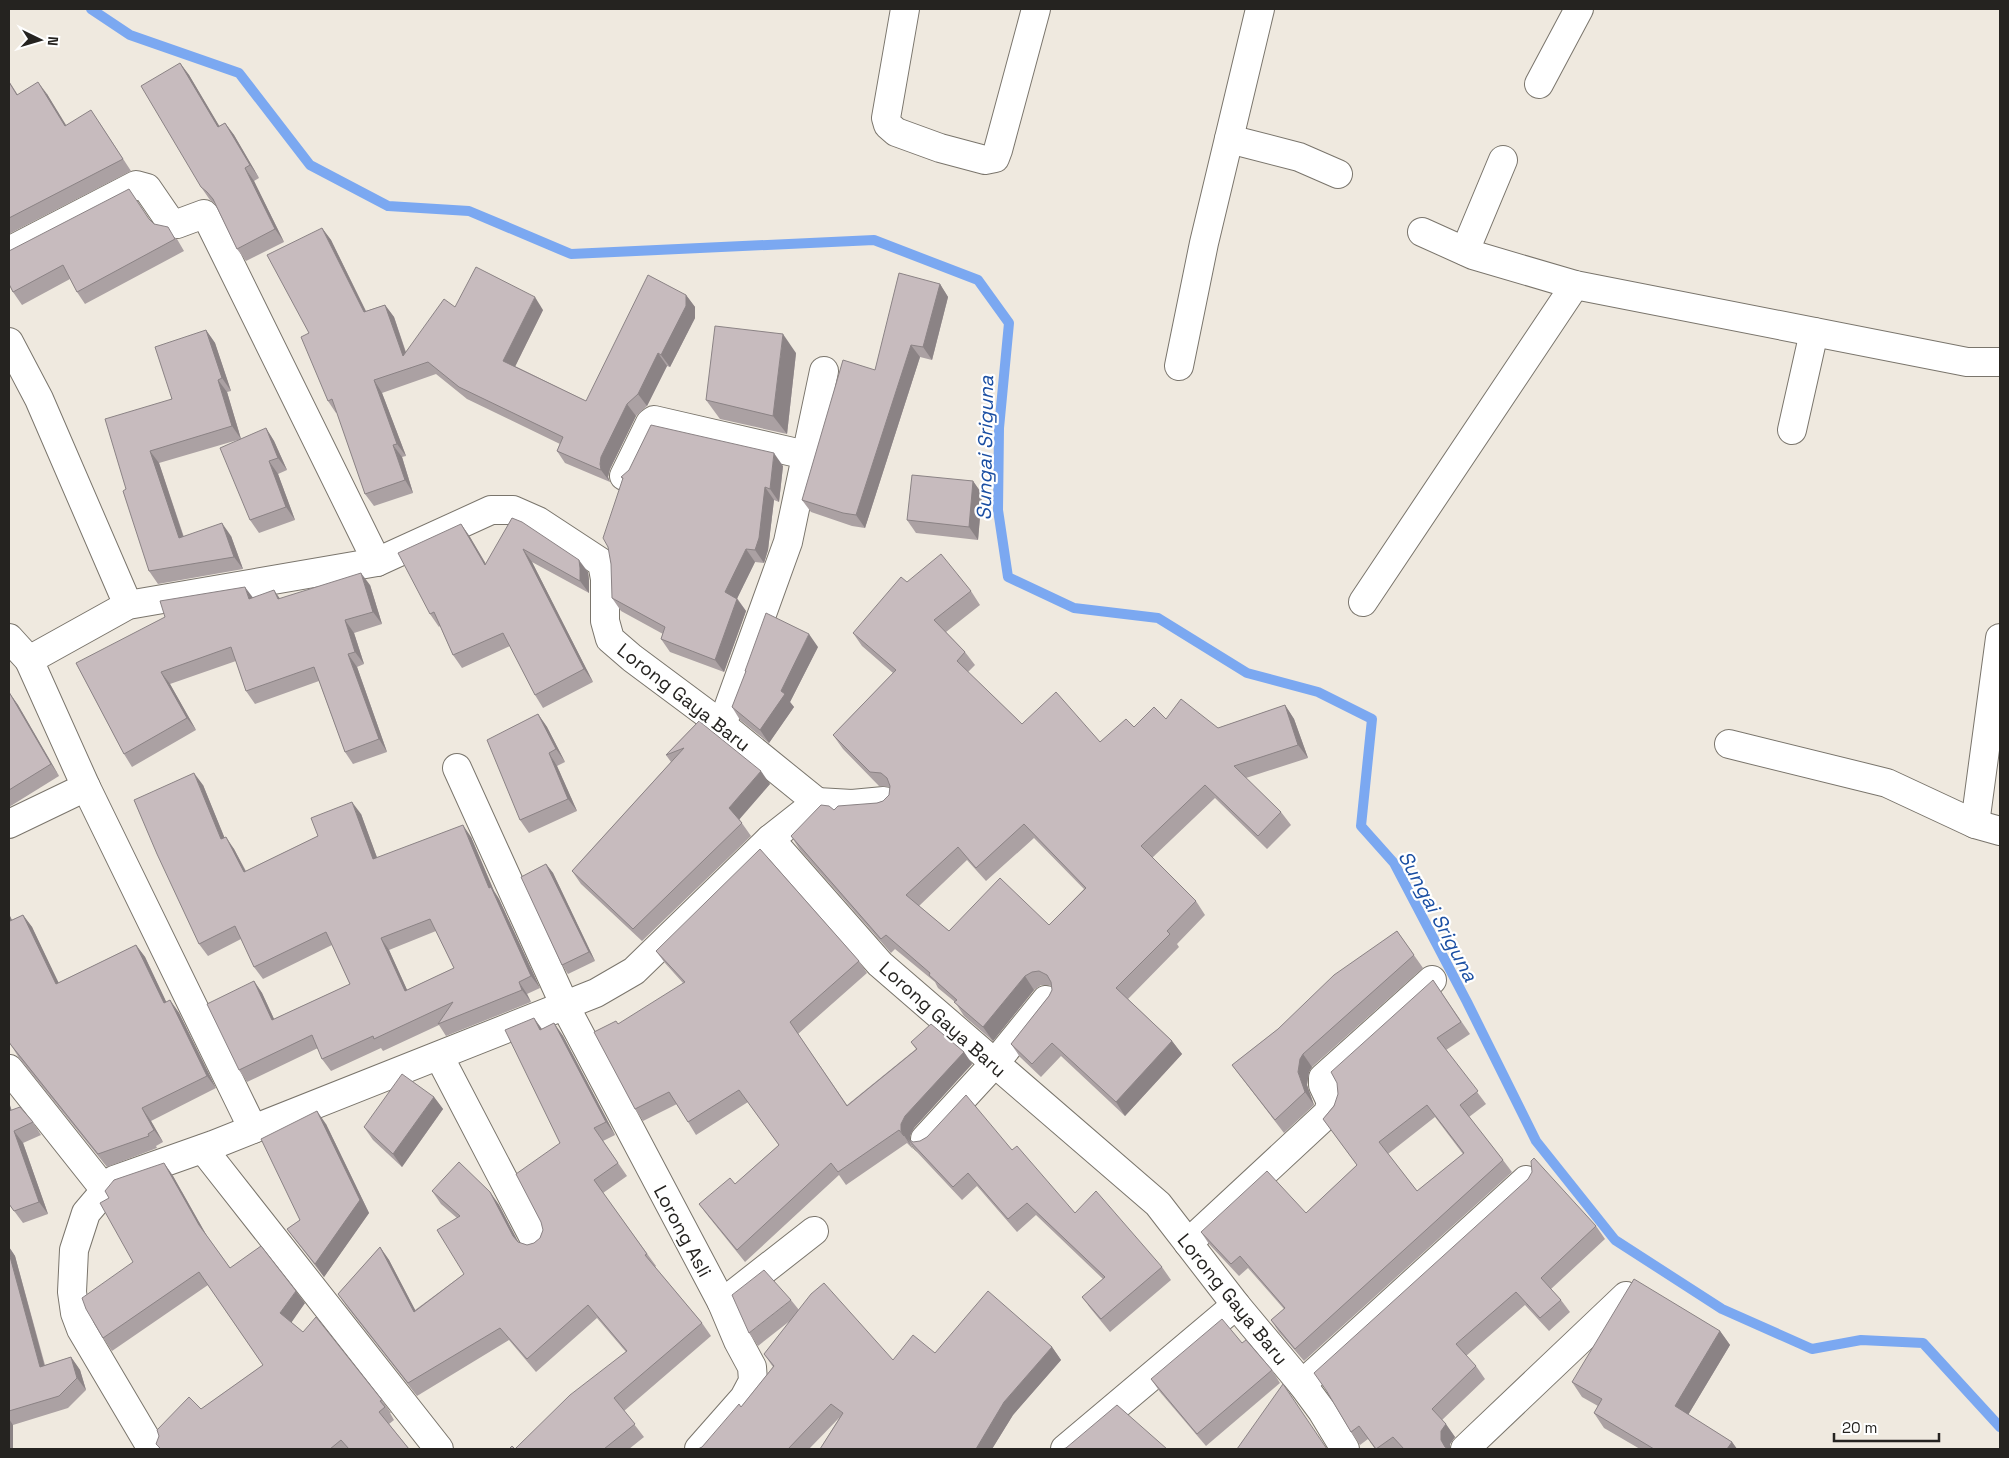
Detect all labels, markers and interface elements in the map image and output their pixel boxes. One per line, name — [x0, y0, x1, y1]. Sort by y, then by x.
north arrow — [15, 15, 65, 65]
text: N — [44, 36, 62, 47]
water label: Sungai Sriguna — [971, 375, 999, 521]
street label: Lorong Gaya Baru — [612, 638, 755, 757]
water label: Sungai Sriguna — [1393, 846, 1484, 986]
street label: Lorong Gaya Baru — [874, 956, 1011, 1083]
street label: Lorong Asli — [648, 1181, 717, 1281]
street label: Lorong Gaya Baru — [1172, 1228, 1293, 1370]
scale bar — [1834, 1410, 1939, 1442]
text: 20 m — [1842, 1418, 1877, 1437]

